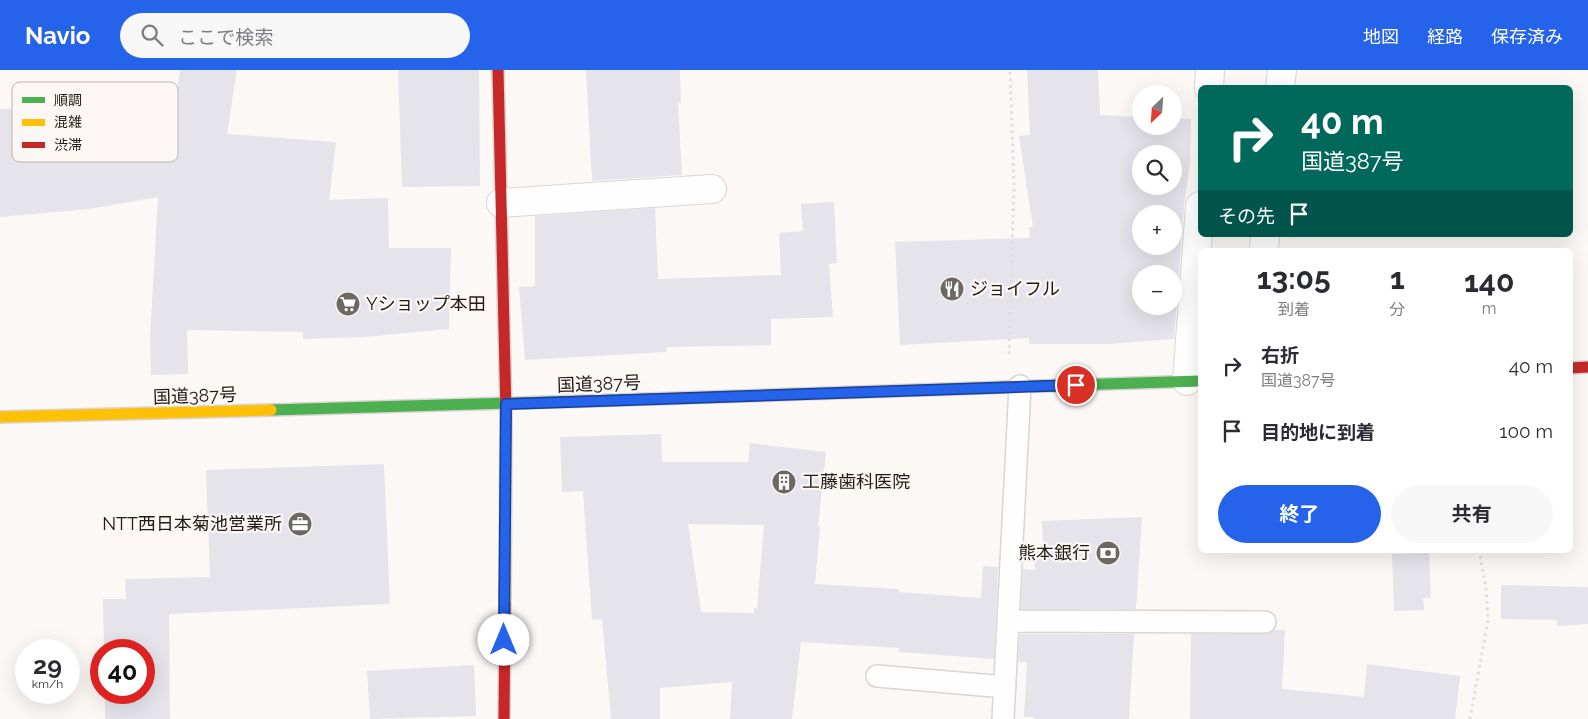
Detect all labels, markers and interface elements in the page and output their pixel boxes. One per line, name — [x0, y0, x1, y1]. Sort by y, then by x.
search box — [120, 13, 470, 58]
text: Navio — [25, 21, 90, 50]
icon: search — [138, 21, 166, 49]
text: ここで検索 — [178, 26, 273, 48]
text: 地図 — [1363, 26, 1399, 47]
text: 経路 — [1427, 26, 1463, 47]
text: 保存済み — [1491, 26, 1563, 47]
legend — [12, 82, 178, 162]
north arrow — [1132, 85, 1182, 135]
map controls — [1132, 85, 1182, 315]
text: 順調 — [54, 92, 82, 108]
text: 40 m — [1301, 101, 1383, 142]
icon: right — [1218, 105, 1283, 170]
text: 混雑 — [54, 114, 82, 130]
text: 渋滞 — [54, 137, 82, 153]
button: search — [1132, 145, 1182, 195]
text: 国道387号 — [1301, 148, 1404, 174]
icon: arrive — [1285, 200, 1313, 228]
button: + — [1132, 205, 1182, 255]
text: その先 — [1218, 205, 1275, 227]
text: 13:05 — [1257, 261, 1331, 296]
text: 1 — [1390, 261, 1405, 296]
text: 140 — [1464, 264, 1514, 299]
button: − — [1132, 265, 1182, 315]
restaurant icon: ジョイフル — [939, 276, 965, 302]
place label: ジョイフル — [970, 278, 1060, 299]
supermarket icon: Yショップ本田 — [335, 291, 361, 317]
place label: Yショップ本田 — [366, 293, 486, 314]
text: m — [1482, 299, 1497, 318]
text: 到着 — [1278, 300, 1310, 319]
text: 分 — [1389, 300, 1405, 319]
text: 右折 — [1261, 344, 1299, 366]
icon: right — [1218, 352, 1246, 380]
text: 40 m — [1509, 355, 1553, 377]
pin — [1055, 364, 1097, 406]
icon: arrive — [1062, 371, 1090, 399]
text: 国道387号 — [1261, 371, 1336, 390]
street label: 国道387号 — [557, 372, 641, 395]
street label: 国道387号 — [153, 384, 237, 407]
icon: arrive — [1218, 417, 1246, 445]
text: 100 m — [1499, 420, 1553, 442]
text: 目的地に到着 — [1261, 421, 1375, 443]
building icon: 工藤歯科医院 — [771, 469, 797, 495]
place label: 工藤歯科医院 — [802, 471, 910, 492]
button: 終了 — [1218, 485, 1381, 543]
button: 共有 — [1391, 485, 1553, 543]
office icon: NTT西日本菊池営業所 — [287, 511, 313, 537]
place label: NTT西日本菊池営業所 — [102, 513, 282, 534]
bank icon: 熊本銀行 — [1095, 540, 1121, 566]
place label: 熊本銀行 — [1018, 542, 1090, 563]
position arrow — [477, 613, 529, 665]
speed limit sign: 40 — [90, 639, 155, 704]
text: 29 — [33, 650, 62, 680]
text: km/h — [32, 677, 63, 691]

